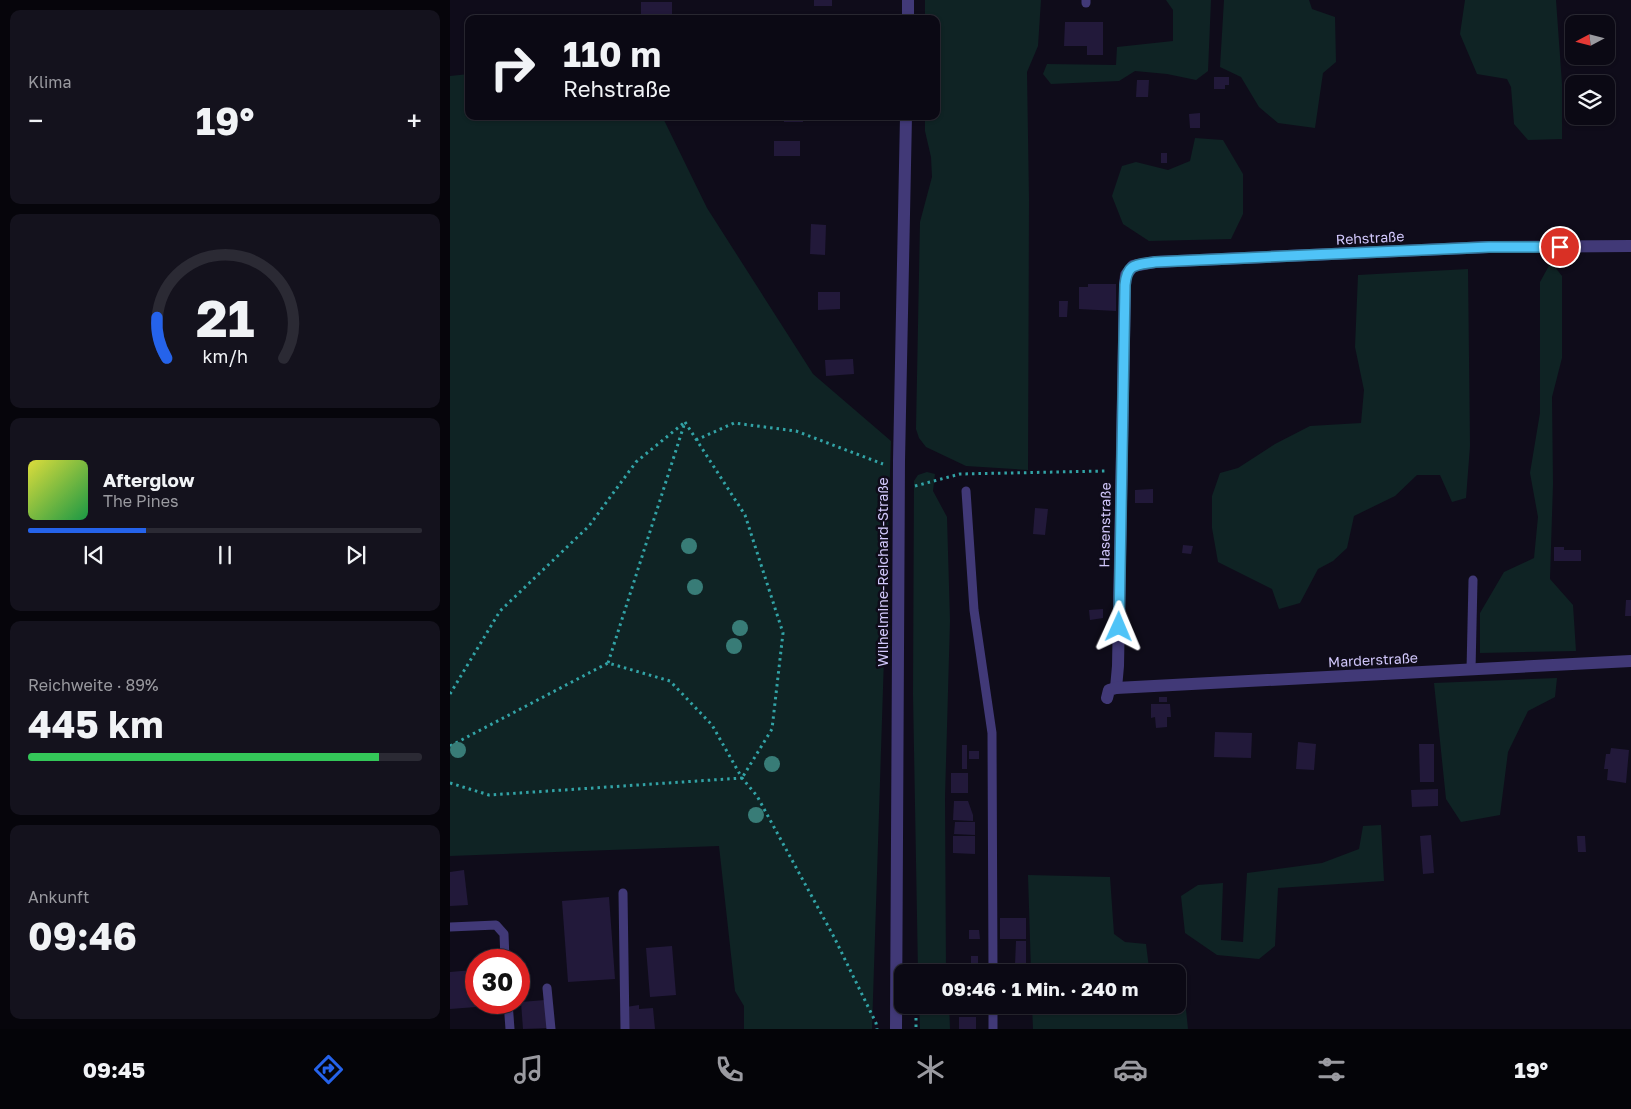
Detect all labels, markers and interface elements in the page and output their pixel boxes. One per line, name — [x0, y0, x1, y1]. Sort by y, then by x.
north arrow — [1565, 15, 1615, 65]
map controls — [1565, 15, 1615, 125]
text: 110 m — [563, 33, 661, 75]
icon: right — [480, 35, 545, 100]
text: Klima — [28, 72, 72, 92]
text: Rehstraße — [563, 75, 671, 102]
button: layers — [1565, 75, 1615, 125]
text: 19° — [196, 98, 254, 143]
text: − — [28, 104, 43, 137]
text: + — [407, 104, 422, 137]
pin — [1539, 226, 1581, 268]
street label: Rehstraße — [1335, 227, 1405, 248]
icon: arrive — [1546, 233, 1574, 261]
text: 21 — [196, 286, 254, 348]
text: km/h — [202, 345, 248, 367]
text: Afterglow — [103, 468, 194, 491]
street label: Wilhelmine-Reichard-Straße — [874, 477, 891, 667]
street label: Hasenstraße — [1095, 482, 1114, 568]
text: The Pines — [103, 491, 178, 511]
icon: previous — [80, 541, 108, 569]
icon: pause — [211, 541, 239, 569]
icon: next — [342, 541, 370, 569]
position arrow — [1092, 600, 1144, 652]
street label: Marderstraße — [1328, 649, 1418, 670]
text: Reichweite · 89% — [28, 675, 158, 695]
text: 445 km — [28, 701, 163, 746]
text: Ankunft — [28, 887, 90, 907]
text: 09:46 — [28, 913, 137, 958]
speed limit sign: 30 — [465, 949, 530, 1014]
text: 09:46 · 1 Min. · 240 m — [941, 977, 1139, 1000]
icon: directions — [311, 1052, 346, 1087]
icon: music — [511, 1052, 546, 1087]
icon: phone — [712, 1052, 747, 1087]
icon: climate — [913, 1052, 948, 1087]
icon: car — [1113, 1052, 1148, 1087]
icon: filters — [1314, 1052, 1349, 1087]
text: 09:45 — [83, 1056, 145, 1083]
text: 19° — [1514, 1056, 1548, 1083]

